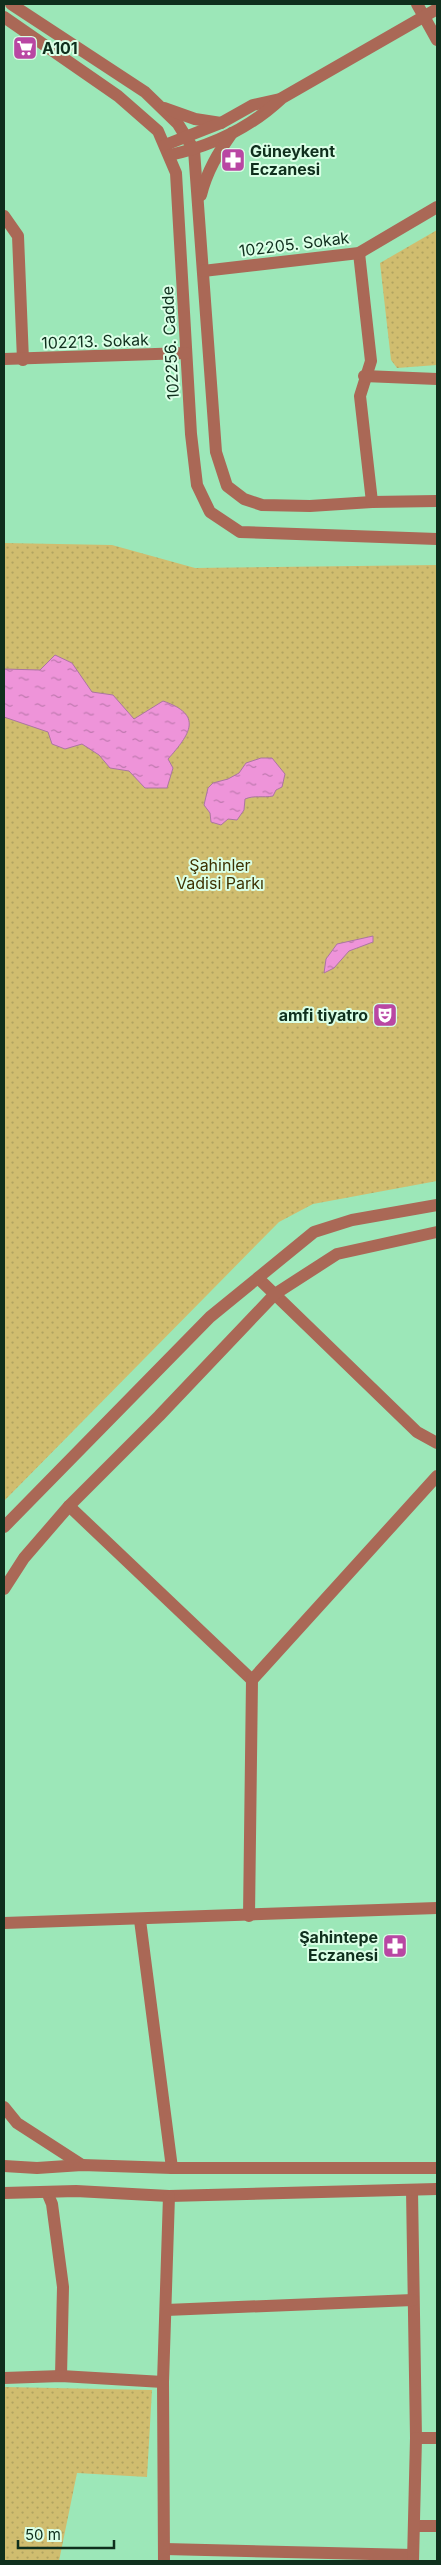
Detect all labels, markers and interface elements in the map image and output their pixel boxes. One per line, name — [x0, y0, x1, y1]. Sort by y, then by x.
supermarket icon: A101 — [12, 35, 38, 61]
place label: A101 — [42, 38, 78, 58]
place label: Güneykent Eczanesi — [250, 141, 335, 179]
pharmacy icon: Güneykent Eczanesi — [220, 147, 246, 173]
street label: 102205. Sokak — [238, 227, 351, 261]
street label: 102256. Cadde — [157, 286, 183, 400]
street label: 102213. Sokak — [41, 329, 149, 353]
park label: Şahinler Vadisi Parkı — [176, 855, 264, 893]
theatre icon: amfi tiyatro — [372, 1002, 398, 1028]
place label: amfi tiyatro — [279, 1005, 368, 1025]
place label: Şahintepe Eczanesi — [299, 1927, 378, 1965]
pharmacy icon: Şahintepe Eczanesi — [382, 1933, 408, 1959]
scale bar — [18, 2518, 114, 2550]
text: 50 m — [25, 2525, 61, 2544]

